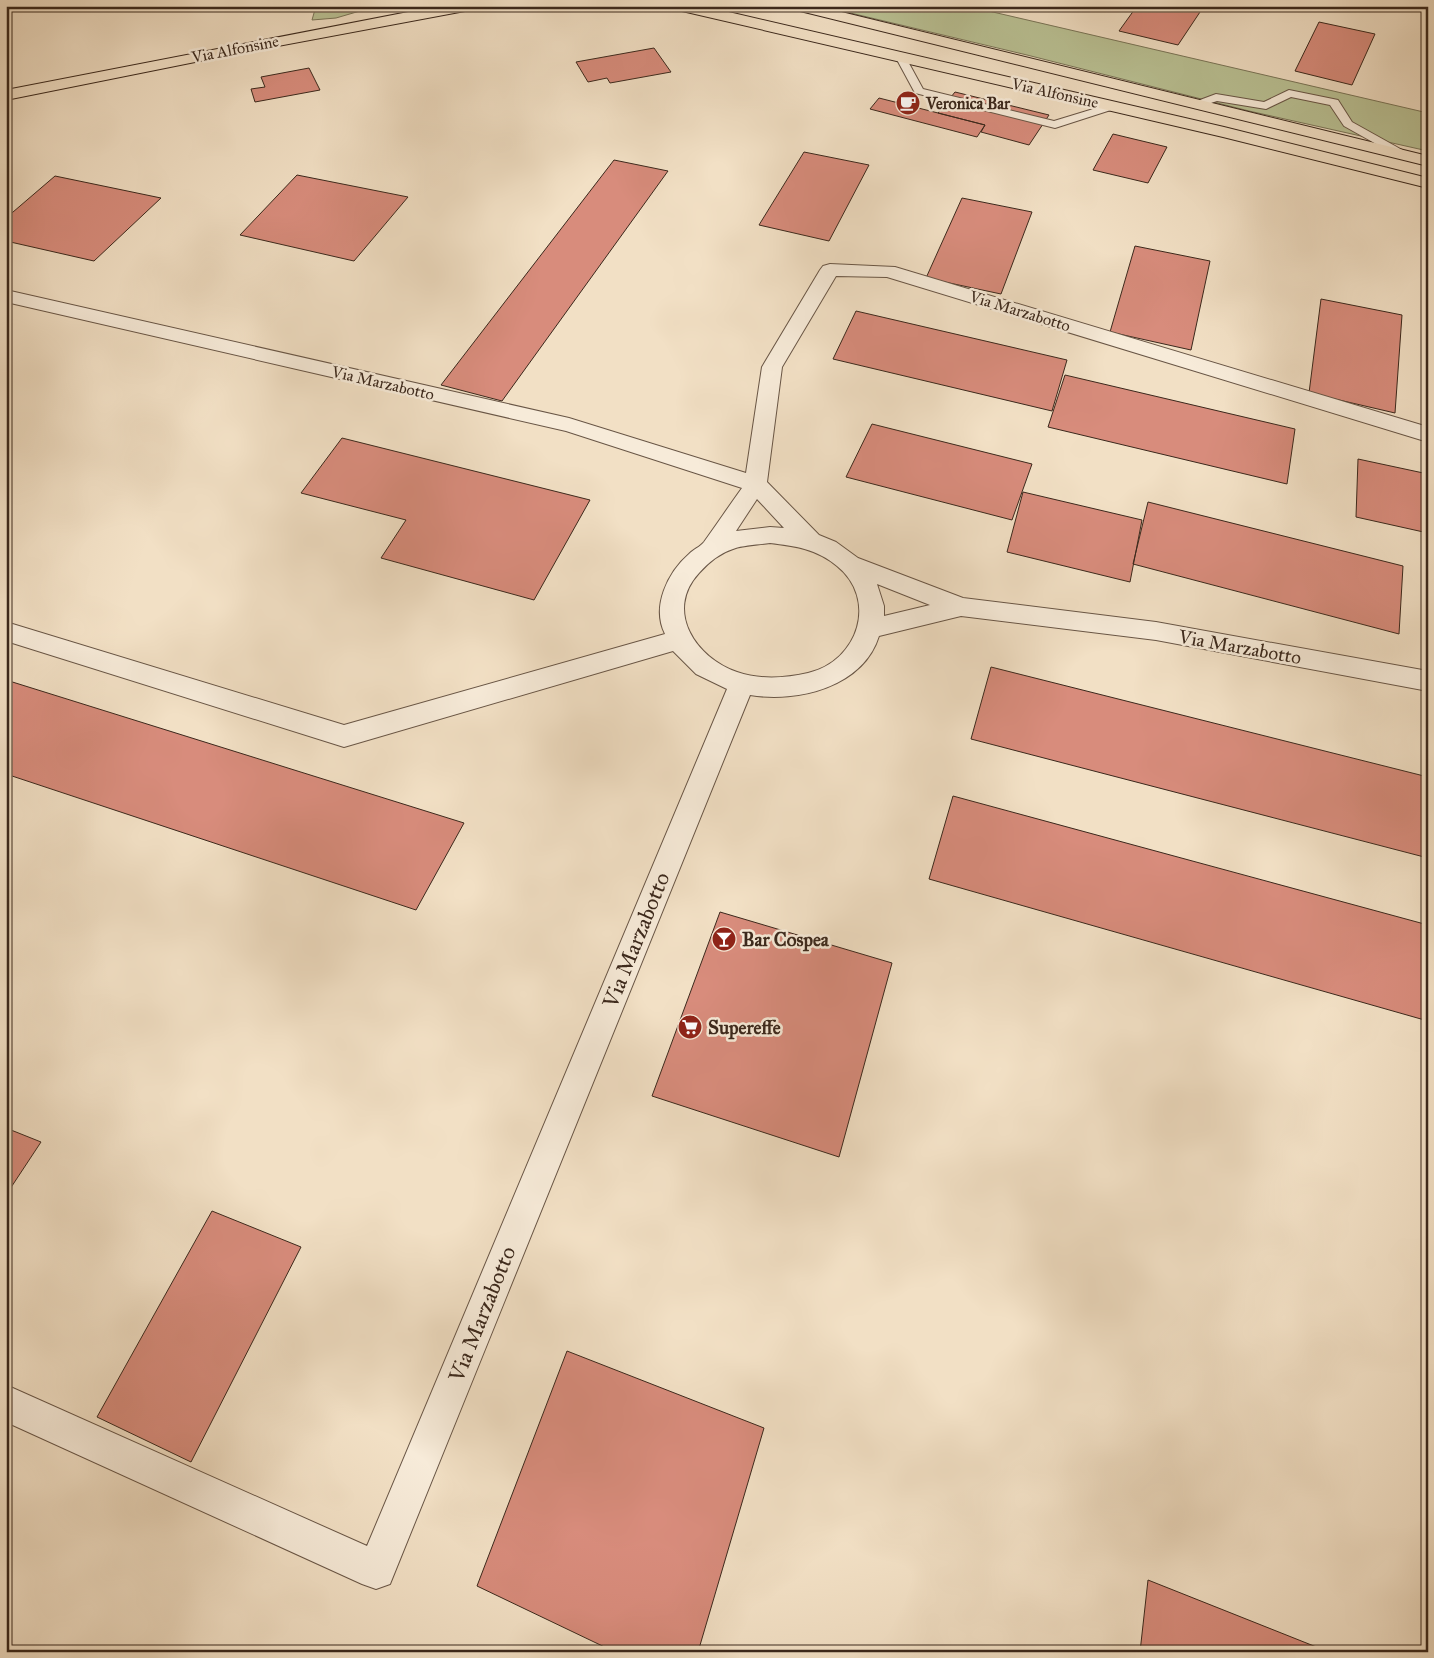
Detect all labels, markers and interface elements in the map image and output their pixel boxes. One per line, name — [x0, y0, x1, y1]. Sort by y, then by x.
street label: Via Alfonsine — [189, 31, 281, 67]
street label: Via Alfonsine — [1009, 74, 1101, 112]
cafe icon: Veronica Bar — [895, 90, 921, 116]
place label: Veronica Bar — [925, 94, 1011, 113]
street label: Via Marzabotto — [966, 286, 1073, 335]
street label: Via Marzabotto — [329, 362, 436, 404]
street label: Via Marzabotto — [1176, 625, 1303, 669]
street label: Via Marzabotto — [596, 868, 675, 1013]
bar icon: Bar Cospea — [711, 926, 737, 952]
place label: Bar Cospea — [742, 928, 830, 952]
supermarket icon: Supereffe — [677, 1014, 703, 1040]
place label: Supereffe — [708, 1016, 781, 1040]
street label: Via Marzabotto — [442, 1242, 521, 1387]

